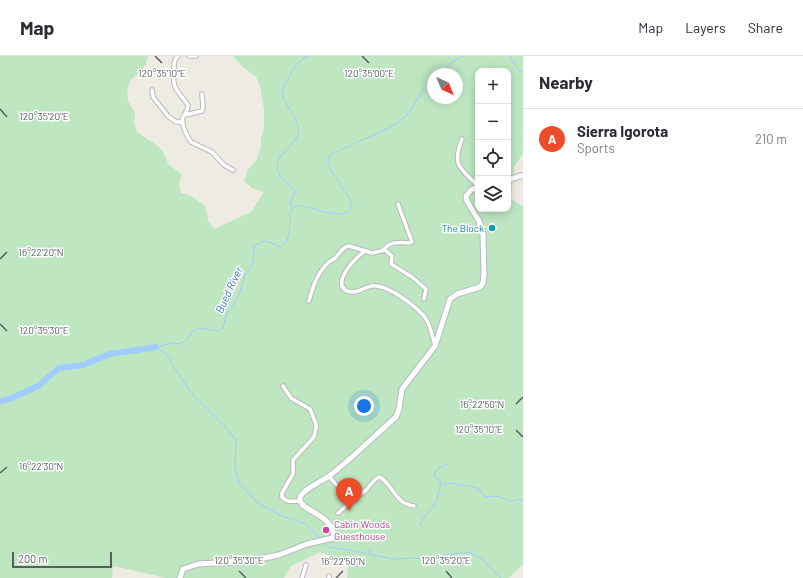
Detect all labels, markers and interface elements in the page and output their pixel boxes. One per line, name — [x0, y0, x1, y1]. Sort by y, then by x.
text: Map — [20, 16, 54, 39]
text: Map — [638, 19, 663, 36]
text: Layers — [685, 19, 726, 36]
text: Share — [748, 19, 783, 36]
text: 120°35'10"E — [138, 67, 186, 79]
text: 120°35'00"E — [344, 67, 394, 79]
north arrow — [427, 68, 463, 104]
map controls — [475, 68, 511, 212]
button: + — [475, 68, 511, 104]
text: Nearby — [539, 72, 593, 92]
button: − — [475, 104, 511, 140]
text: 120°35'20"E — [19, 110, 69, 122]
text: Sierra Igorota — [577, 122, 668, 140]
text: A — [548, 131, 556, 147]
text: 210 m — [755, 131, 787, 147]
button: locate — [475, 140, 511, 176]
text: Sports — [577, 140, 615, 156]
button: layers — [475, 176, 511, 212]
place label: The Block — [441, 222, 484, 234]
marker: The Block — [487, 223, 497, 233]
text: 16°22'20"N — [19, 246, 63, 258]
water label: Bued River — [212, 264, 245, 315]
text: 120°35'30"E — [19, 324, 69, 336]
your location — [354, 396, 374, 416]
text: 16°22'50"N — [460, 398, 504, 410]
text: 120°35'10"E — [455, 423, 503, 435]
text: 16°22'30"N — [19, 460, 63, 472]
pin: A — [336, 478, 362, 511]
place label: Cabin Woods Guesthouse — [334, 518, 390, 542]
marker: Cabin Woods Guesthouse — [321, 525, 331, 535]
scale bar — [12, 550, 112, 569]
text: 200 m — [18, 552, 48, 565]
text: 120°35'30"E — [214, 554, 264, 566]
text: 120°35'20"E — [421, 554, 471, 566]
text: 16°22'50"N — [321, 555, 365, 567]

